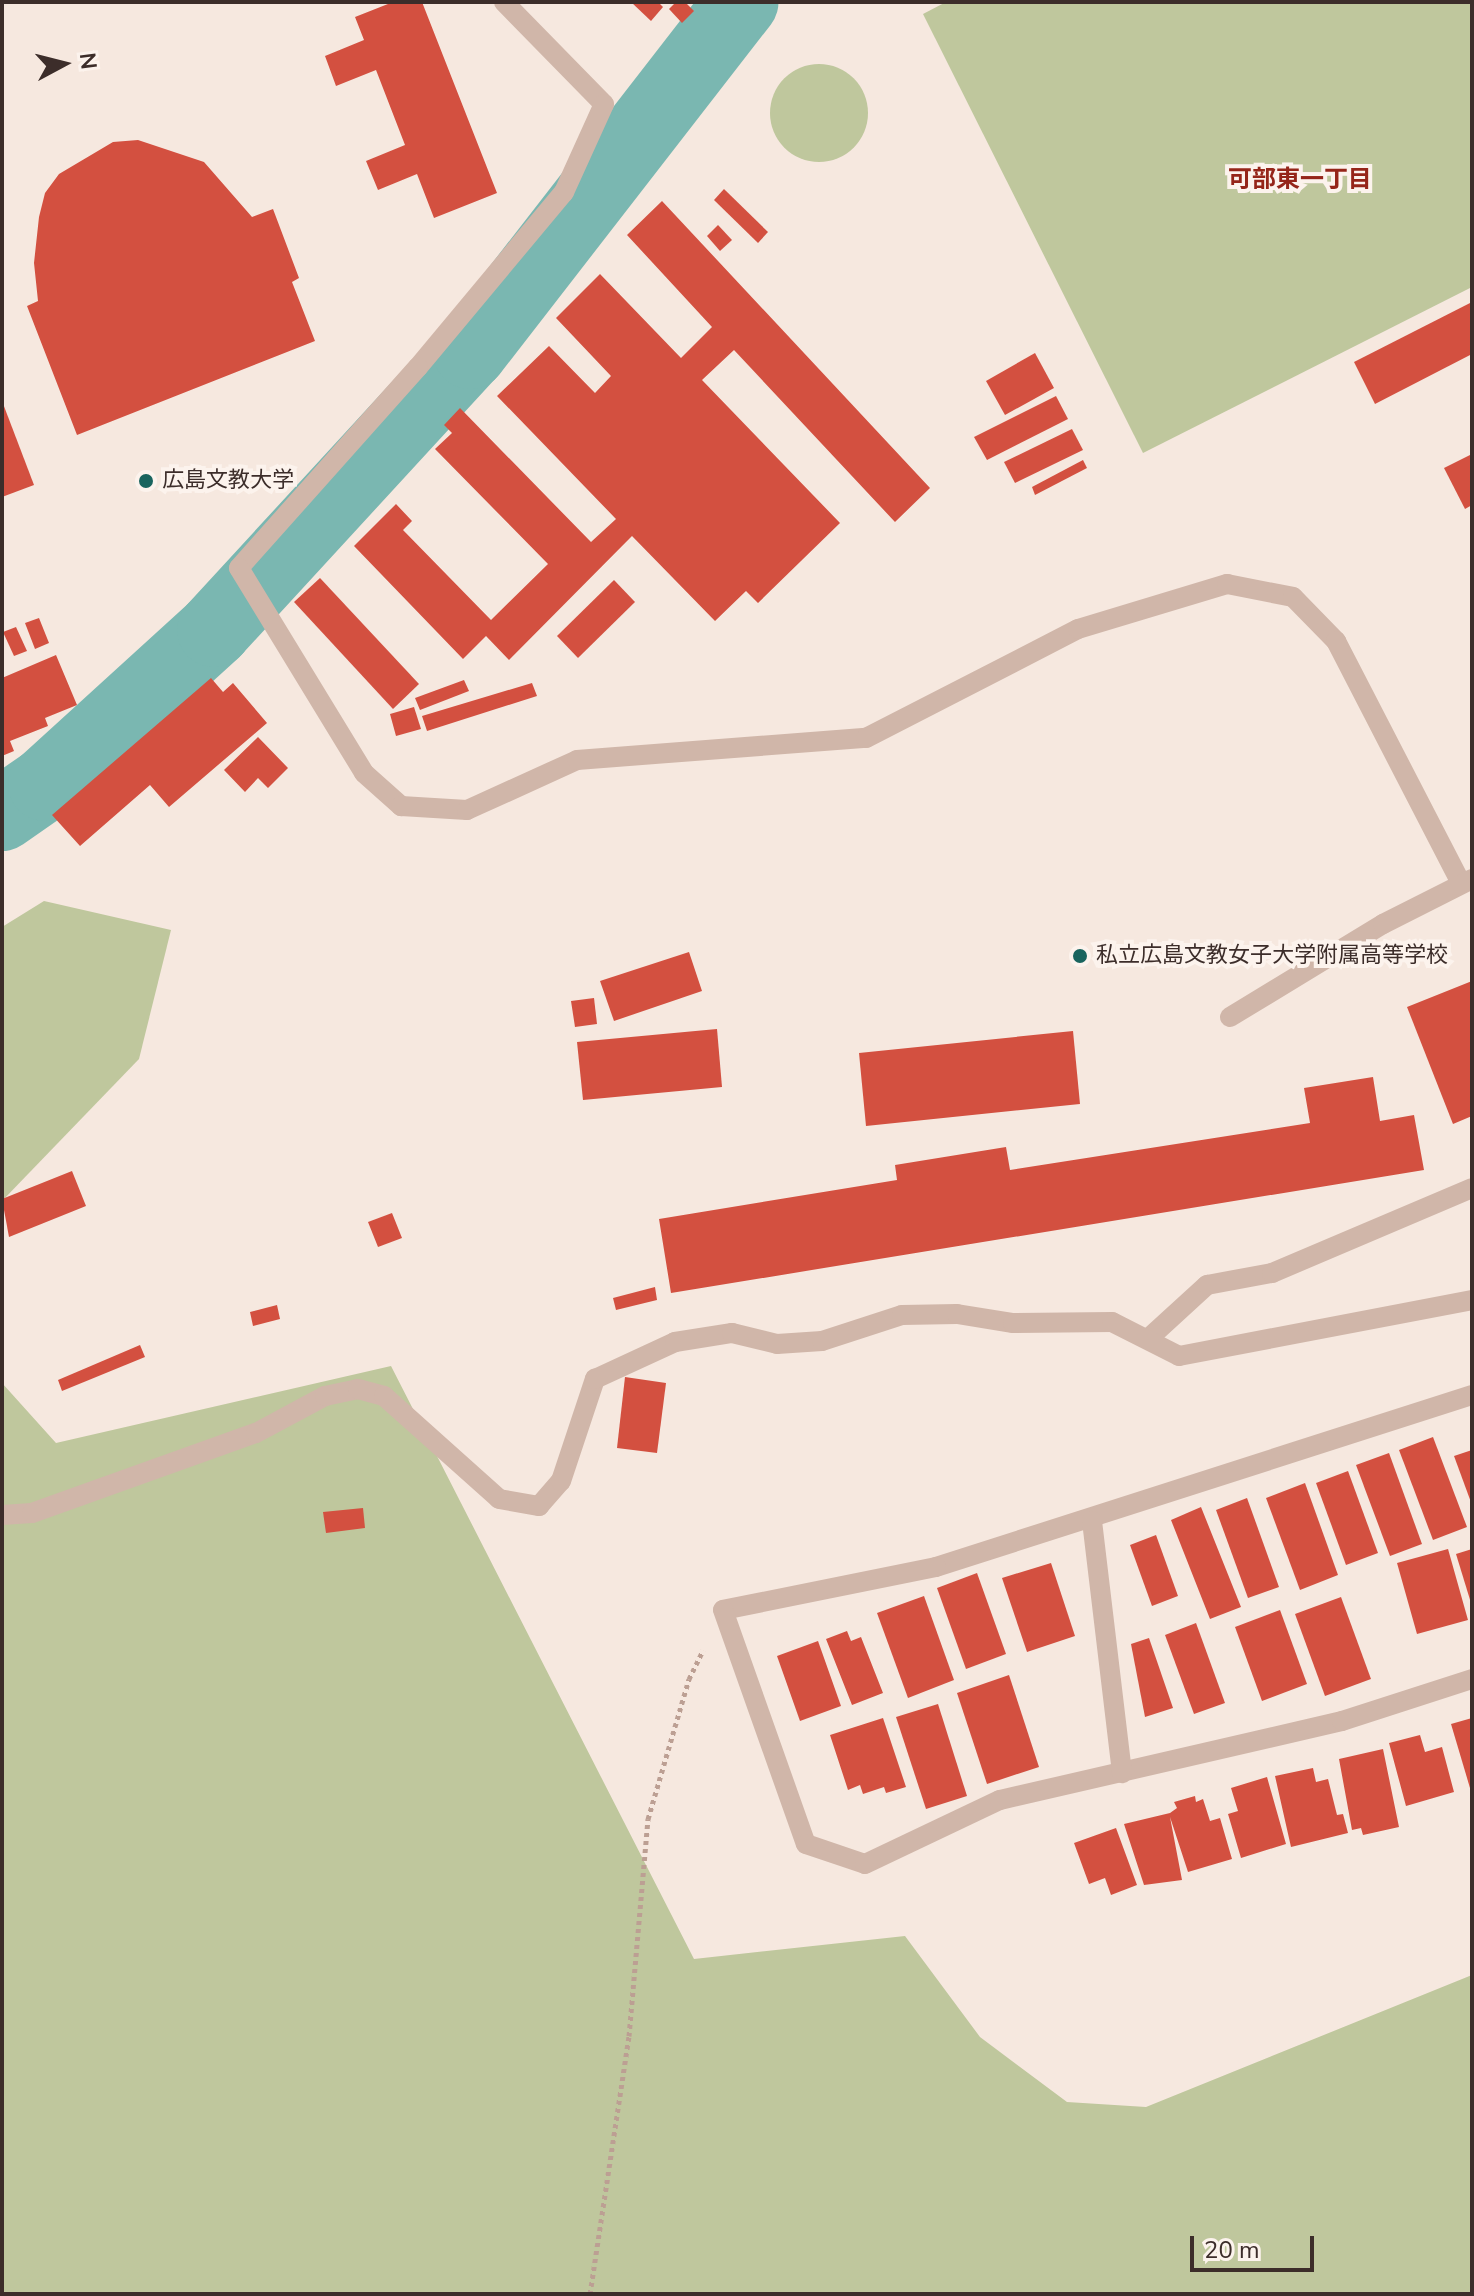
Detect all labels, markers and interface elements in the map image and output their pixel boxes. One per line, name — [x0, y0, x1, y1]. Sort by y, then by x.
north arrow — [24, 24, 104, 104]
text: N — [72, 51, 104, 71]
district label: 可部東一丁目 — [1228, 166, 1372, 194]
place label: 広島文教大学 — [162, 468, 294, 494]
marker: 広島文教大学 — [137, 472, 155, 490]
place label: 私立広島文教女子大学附属高等学校 — [1096, 943, 1448, 969]
marker: 私立広島文教女子大学附属高等学校 — [1071, 947, 1089, 965]
scale bar — [1194, 2220, 1318, 2270]
text: 20 m — [1204, 2234, 1260, 2266]

